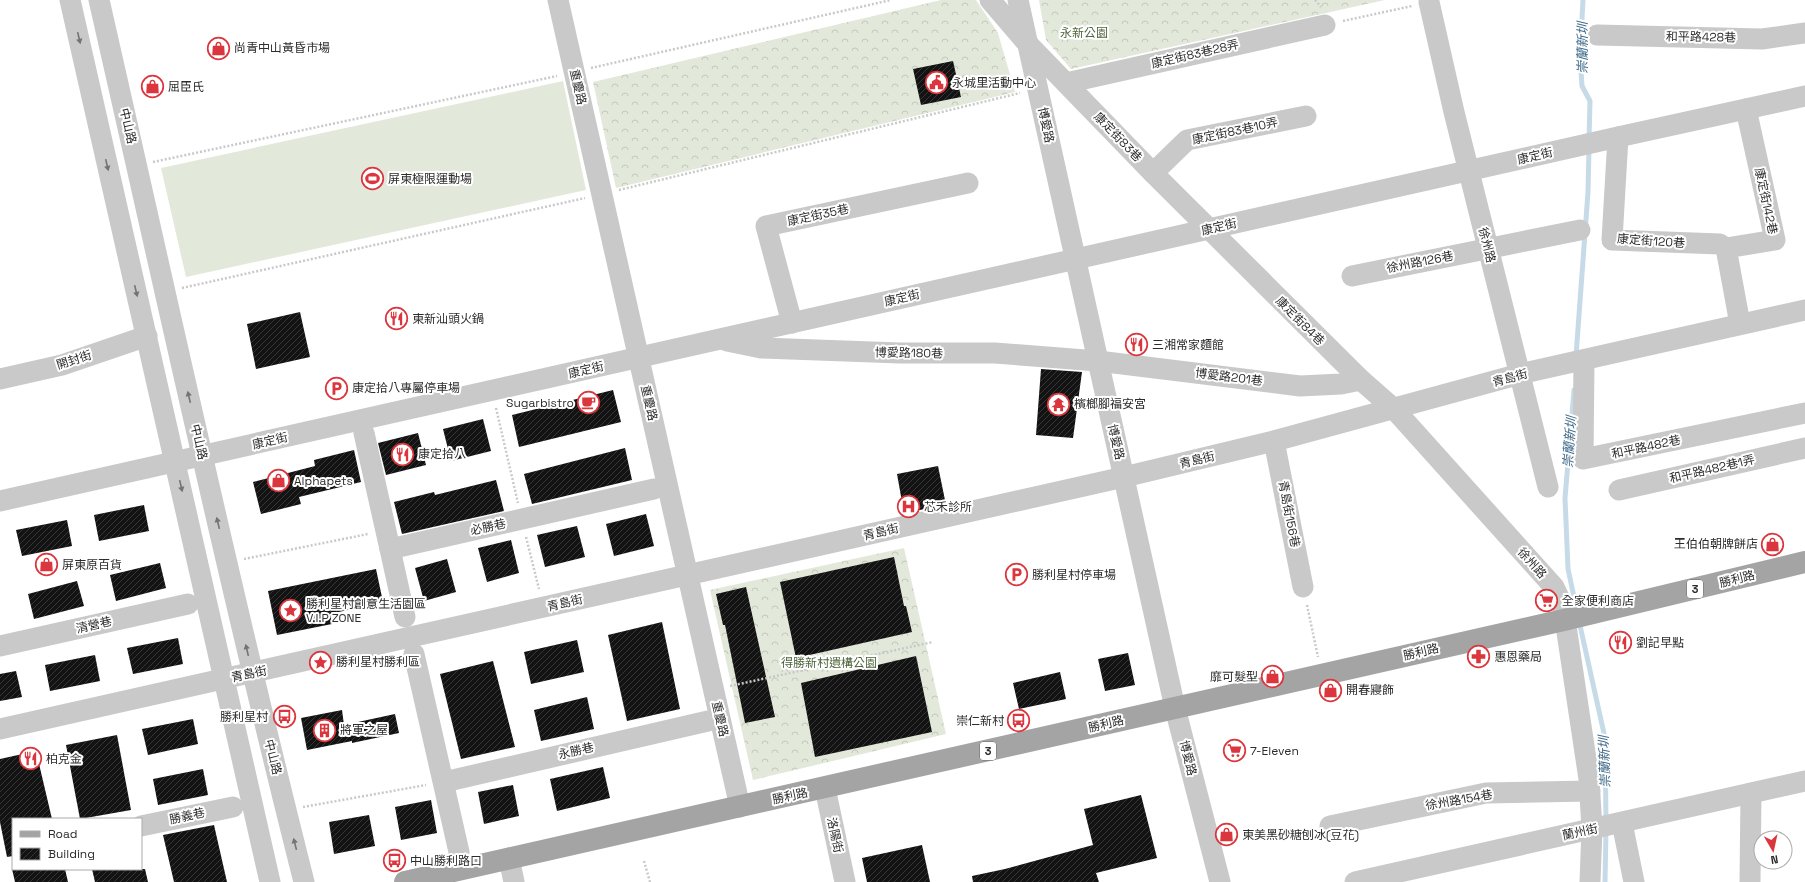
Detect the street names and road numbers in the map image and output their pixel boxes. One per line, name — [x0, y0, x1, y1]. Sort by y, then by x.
street label: 和平路428巷 — [1666, 28, 1736, 46]
street label: 康定街83巷28弄 — [1150, 36, 1240, 72]
street label: 重慶路 — [566, 68, 590, 106]
street label: 博愛路 — [1034, 106, 1058, 144]
street label: 中山路 — [116, 107, 140, 145]
street label: 康定街83巷 — [1090, 109, 1146, 165]
street label: 康定街83巷10弄 — [1191, 114, 1279, 148]
street label: 康定街 — [1516, 144, 1554, 168]
street label: 康定街142巷 — [1751, 166, 1781, 236]
street label: 康定街35巷 — [786, 201, 850, 229]
street label: 康定街 — [1200, 215, 1238, 239]
street label: 徐州路 — [1475, 226, 1499, 264]
street label: 康定街120巷 — [1617, 231, 1685, 251]
street label: 徐州路126巷 — [1385, 248, 1455, 276]
street label: 康定街 — [883, 286, 921, 310]
street label: 康定街84巷 — [1272, 293, 1328, 349]
street label: 博愛路180巷 — [875, 344, 943, 362]
street label: 開封街 — [54, 347, 94, 373]
street label: 康定街 — [567, 358, 605, 382]
street label: 博愛路201巷 — [1194, 365, 1264, 389]
street label: 青島街 — [1491, 366, 1529, 390]
street label: 重慶路 — [637, 384, 661, 422]
street label: 中山路 — [187, 423, 211, 461]
street label: 博愛路 — [1104, 423, 1128, 461]
street label: 康定街 — [251, 429, 289, 453]
street label: 和平路482巷 — [1610, 432, 1682, 462]
street label: 青島街 — [1178, 448, 1216, 472]
street label: 和平路482巷1弄 — [1668, 451, 1756, 487]
street label: 青島街156巷 — [1275, 479, 1303, 549]
street label: 必勝巷 — [469, 515, 507, 539]
street label: 青島街 — [862, 520, 900, 544]
street label: 徐州路 — [1514, 544, 1550, 582]
street label: 勝利路 — [1718, 567, 1756, 591]
road number: 3 — [1687, 580, 1703, 598]
street label: 青島街 — [546, 591, 584, 615]
street label: 清營巷 — [75, 613, 113, 637]
street label: 勝利路 — [1402, 640, 1440, 664]
street label: 青島街 — [230, 662, 268, 686]
street label: 重慶路 — [708, 700, 732, 738]
street label: 勝利路 — [1087, 712, 1125, 736]
street label: 中山路 — [261, 738, 285, 776]
street label: 永勝巷 — [557, 739, 595, 763]
street label: 博愛路 — [1176, 739, 1200, 777]
road number: 3 — [980, 742, 996, 760]
street label: 勝利路 — [771, 784, 809, 808]
street label: 徐州路154巷 — [1424, 786, 1494, 814]
street label: 勝義巷 — [168, 804, 206, 828]
street label: 洛陽街 — [823, 816, 847, 854]
street label: 蘭州街 — [1561, 820, 1599, 844]

